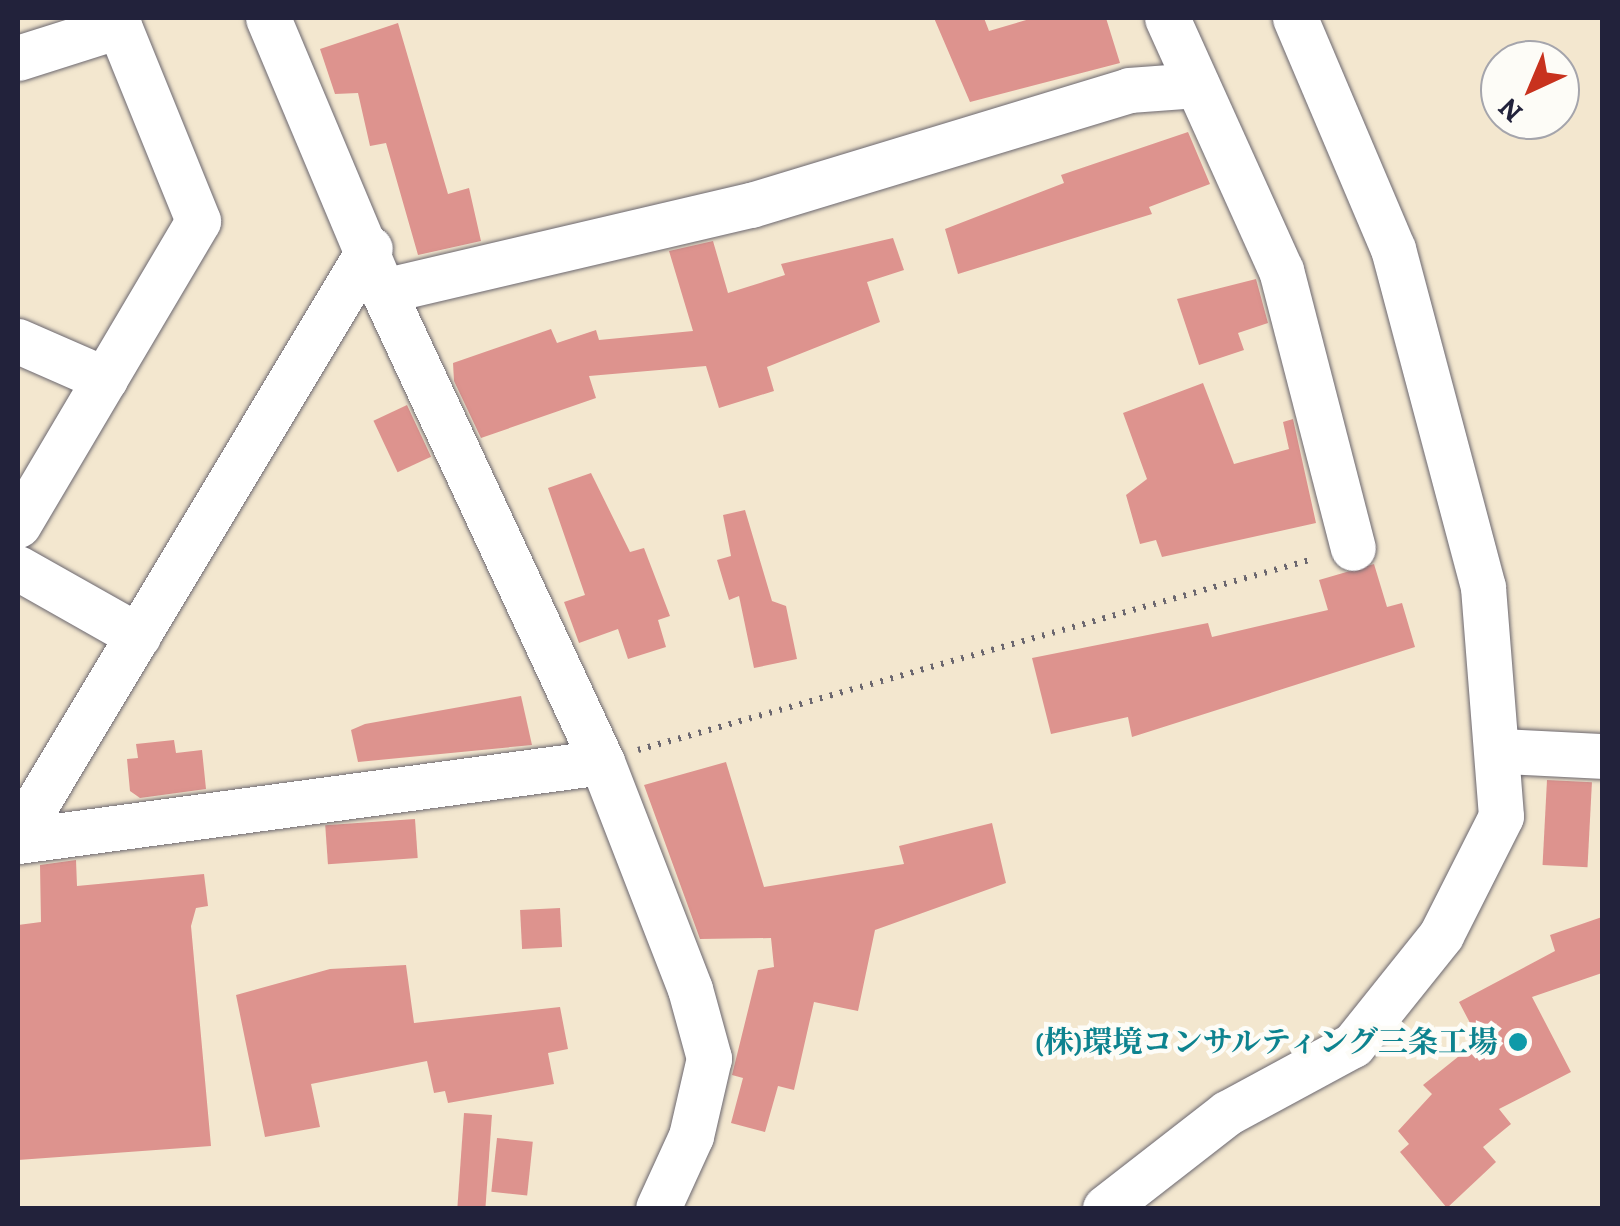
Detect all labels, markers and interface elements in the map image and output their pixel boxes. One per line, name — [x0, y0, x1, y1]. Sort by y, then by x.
north arrow — [1480, 40, 1580, 140]
text: N — [1490, 89, 1531, 131]
place label: (株)環境コンサルティング三条工場 — [1031, 1024, 1498, 1060]
marker: (株)環境コンサルティング三条工場 — [1507, 1031, 1529, 1053]

